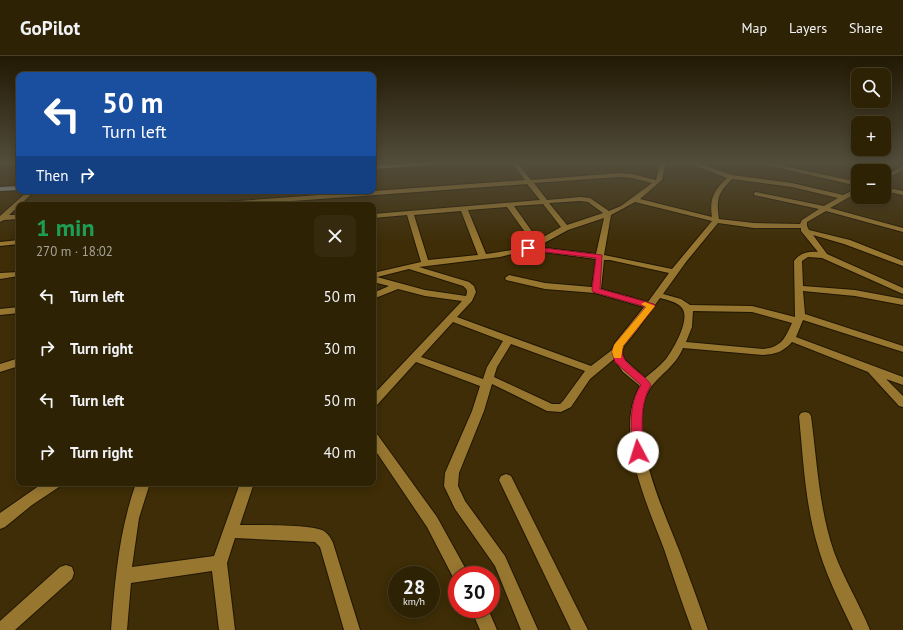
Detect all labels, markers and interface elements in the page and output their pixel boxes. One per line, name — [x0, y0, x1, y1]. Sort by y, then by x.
text: GoPilot — [20, 16, 80, 40]
text: Map — [741, 19, 767, 37]
text: Layers — [789, 19, 827, 37]
text: Share — [849, 19, 883, 37]
map controls — [851, 68, 891, 204]
button: search — [851, 68, 891, 108]
text: 50 m — [102, 84, 163, 121]
icon: left — [36, 88, 88, 140]
button: + — [851, 116, 891, 156]
text: Turn left — [102, 120, 167, 143]
icon: right — [76, 164, 98, 186]
button: − — [851, 164, 891, 204]
text: Then — [36, 166, 68, 185]
text: 1 min — [36, 212, 95, 243]
button: close — [314, 215, 356, 257]
pin — [511, 231, 545, 265]
icon: arrive — [517, 237, 539, 259]
text: 270 m · 18:02 — [36, 243, 113, 260]
icon: left — [36, 285, 58, 307]
text: Turn left — [70, 287, 124, 306]
text: 50 m — [323, 287, 356, 306]
icon: right — [36, 337, 58, 359]
text: Turn right — [70, 339, 133, 358]
text: 30 m — [323, 339, 356, 358]
icon: left — [36, 389, 58, 411]
text: Turn left — [70, 391, 124, 410]
text: 50 m — [323, 391, 356, 410]
position arrow — [617, 431, 659, 473]
icon: right — [36, 441, 58, 463]
text: Turn right — [70, 443, 133, 462]
text: 40 m — [323, 443, 356, 462]
speed limit sign: 30 — [448, 566, 500, 618]
text: 28 — [403, 574, 425, 600]
text: km/h — [403, 595, 425, 608]

